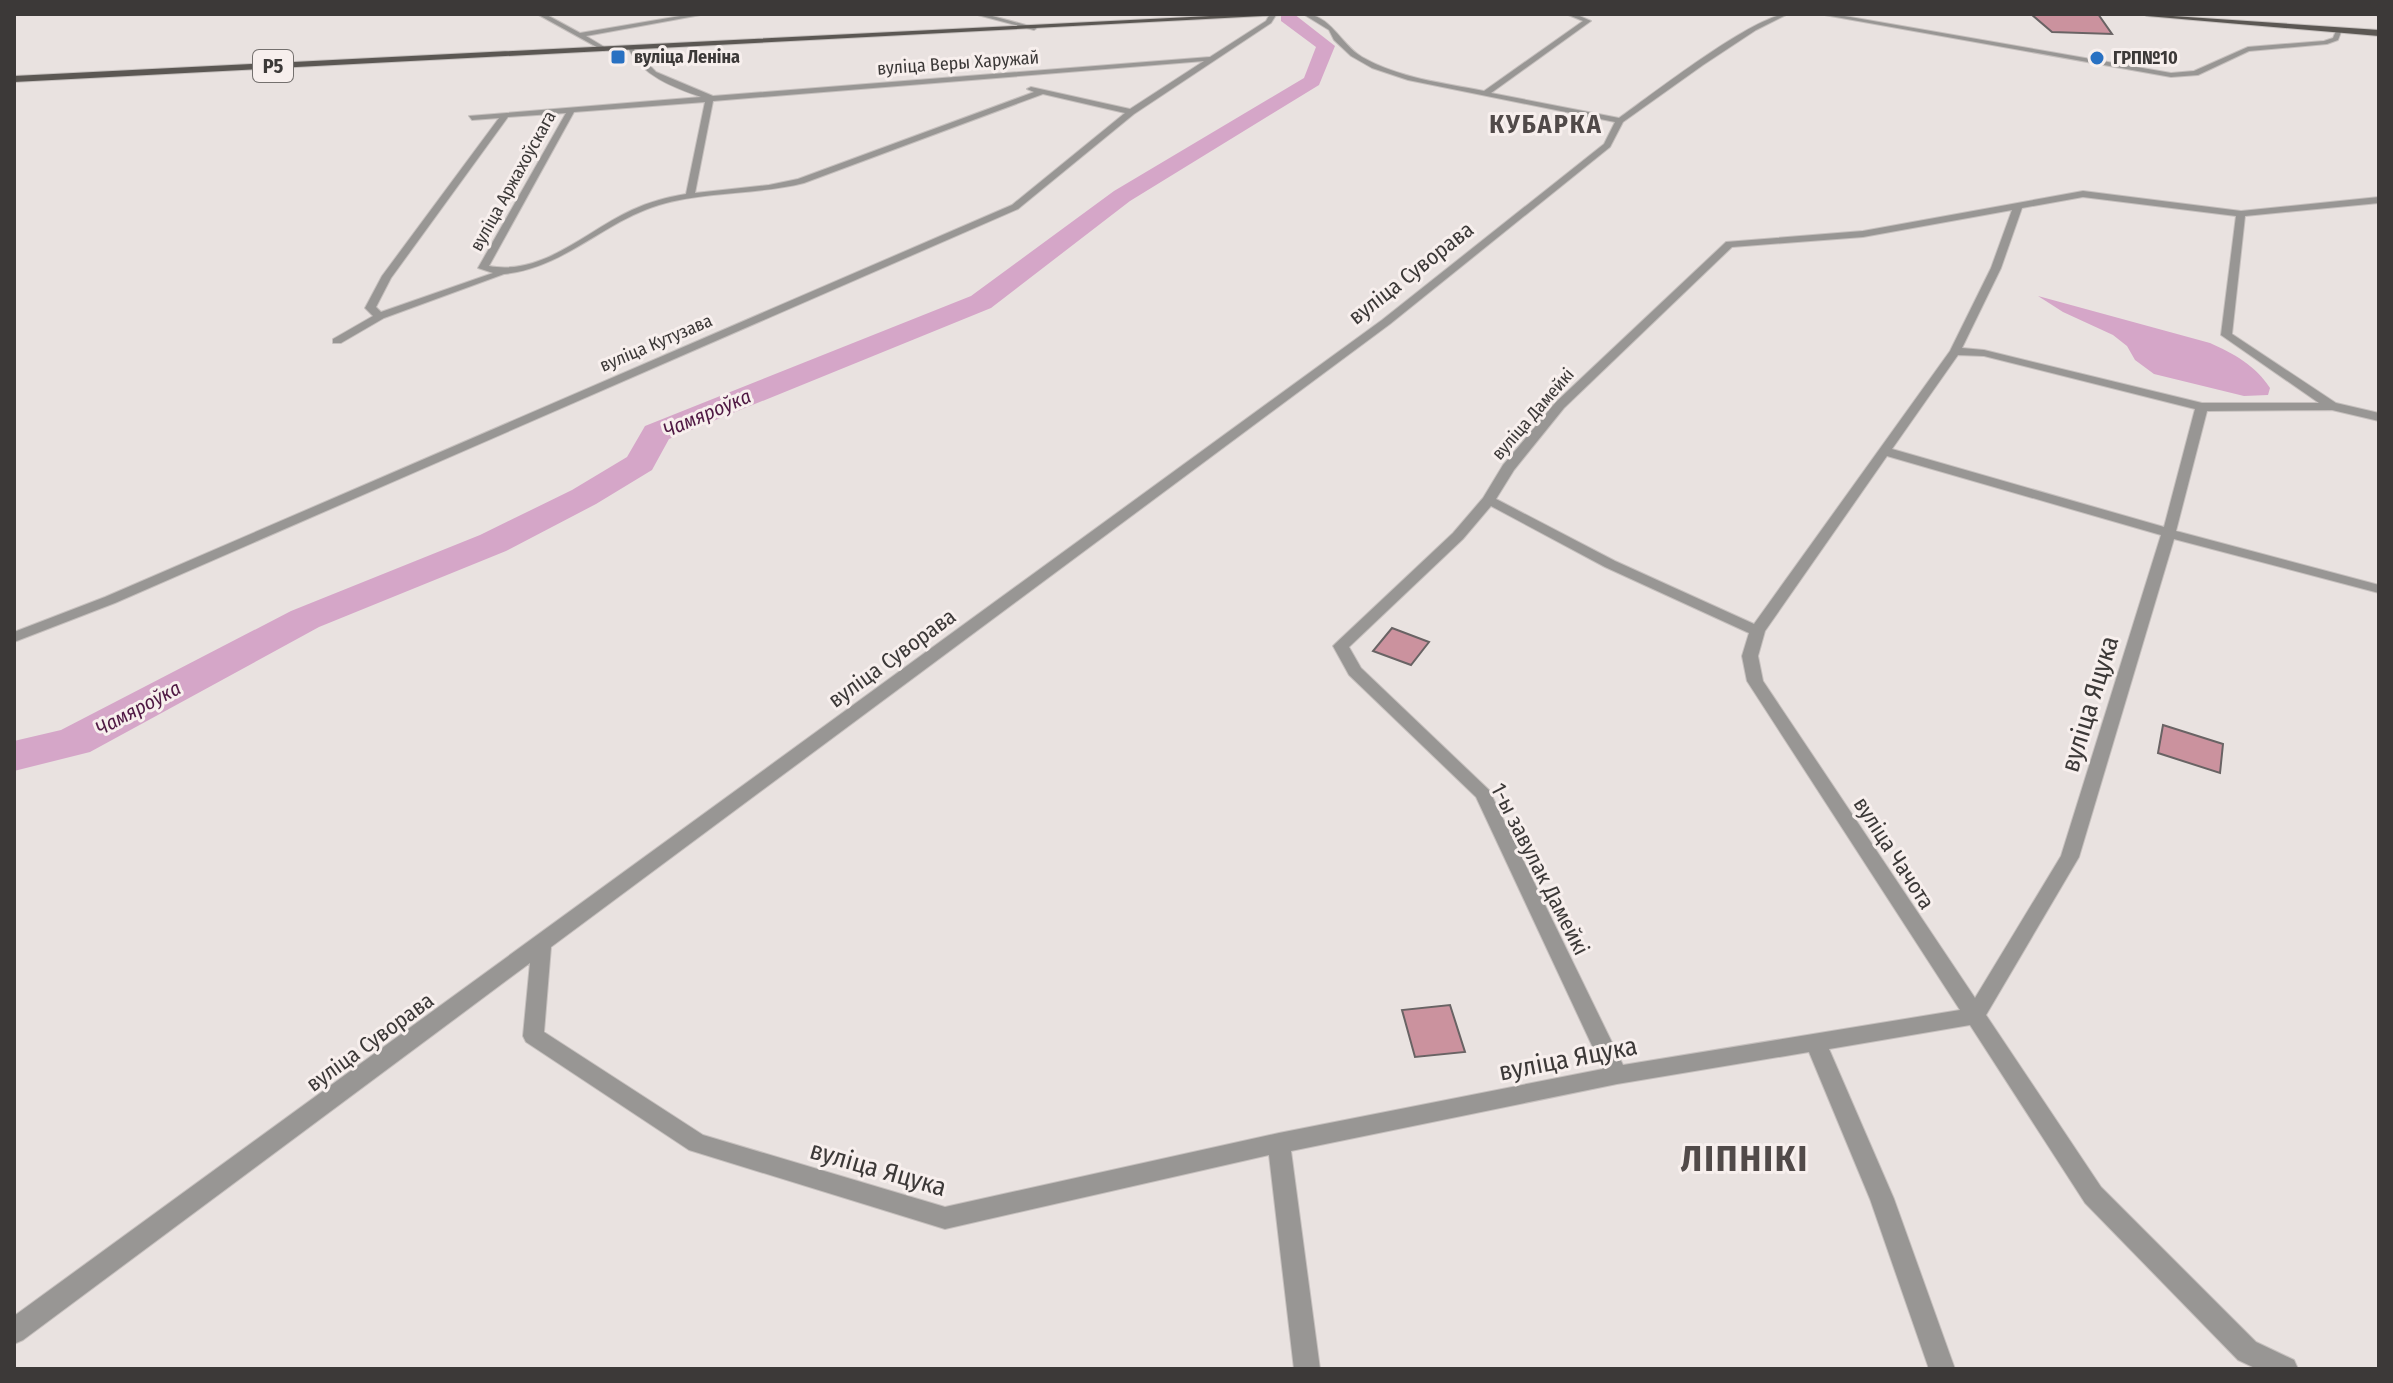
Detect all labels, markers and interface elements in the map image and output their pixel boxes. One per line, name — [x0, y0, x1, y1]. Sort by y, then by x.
place label: вуліца Леніна — [634, 46, 740, 68]
street label: вуліца Веры Харужай — [876, 46, 1040, 80]
place label: ГРП№10 — [2113, 47, 2178, 69]
marker: вуліца Леніна — [609, 48, 627, 66]
marker: ГРП№10 — [2088, 49, 2106, 67]
road number: Р5 — [253, 50, 293, 82]
street label: вуліца Аржахоўскага — [465, 107, 561, 255]
district label: КУБАРКА — [1489, 109, 1603, 140]
street label: вуліца Суворава — [1343, 216, 1479, 330]
street label: вуліца Кутузава — [596, 309, 716, 377]
street label: вуліца Дамейкі — [1487, 364, 1579, 464]
water label: Чамяроўка — [659, 384, 755, 442]
street label: вуліца Суворава — [823, 603, 961, 713]
street label: вуліца Яцука — [2055, 632, 2125, 776]
water label: Чамяроўка — [91, 676, 185, 740]
street label: 1-ы завулак Дамейкі — [1485, 778, 1595, 960]
street label: вуліца Чачота — [1848, 792, 1940, 914]
street label: вуліца Суворава — [301, 987, 439, 1097]
street label: вуліца Яцука — [1496, 1030, 1640, 1088]
street label: вуліца Яцука — [806, 1135, 950, 1203]
district label: ЛІПНІКІ — [1681, 1137, 1809, 1181]

